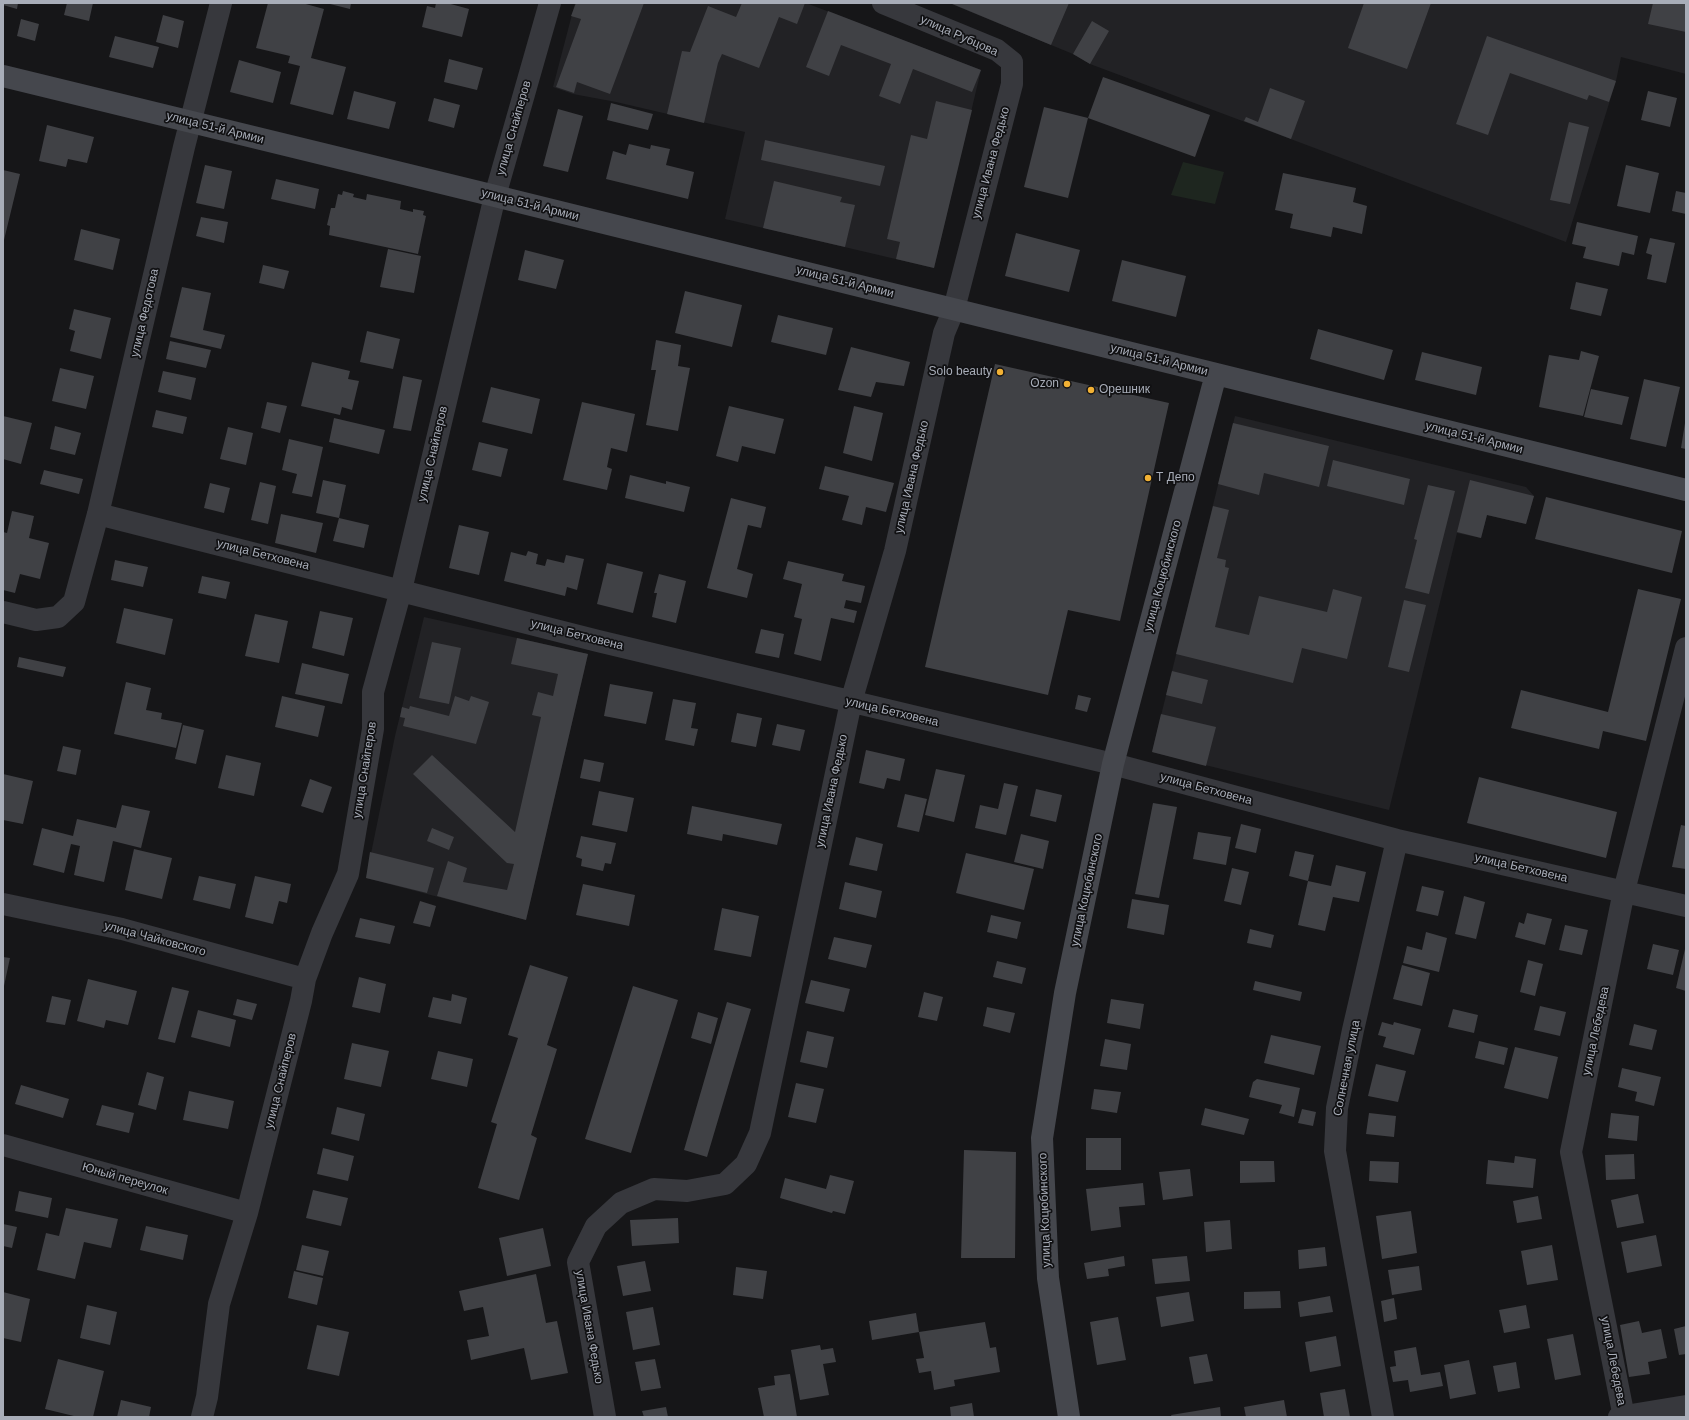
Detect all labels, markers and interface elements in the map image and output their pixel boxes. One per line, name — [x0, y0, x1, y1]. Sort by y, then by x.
street label: улица Рубцова — [918, 12, 1000, 60]
street label: улица Снайперов — [494, 79, 534, 177]
street label: улица Ивана Федько — [969, 105, 1013, 221]
street label: улица 51-й Армии — [165, 109, 265, 147]
street label: улица 51-й Армии — [480, 186, 580, 224]
street label: улица 51-й Армии — [795, 263, 895, 301]
street label: улица Федотова — [128, 267, 162, 359]
street label: улица 51-й Армии — [1109, 341, 1209, 379]
place label: Solo beauty — [929, 365, 992, 379]
marker: Solo beauty — [995, 367, 1005, 377]
place label: Ozon — [1030, 377, 1059, 391]
marker: Ozon — [1062, 379, 1072, 389]
place label: Орешник — [1099, 383, 1150, 397]
marker: Орешник — [1086, 385, 1096, 395]
street label: улица Снайперов — [415, 405, 451, 503]
street label: улица Ивана Федько — [892, 419, 932, 535]
street label: улица 51-й Армии — [1424, 419, 1524, 457]
place label: Т Депо — [1156, 471, 1195, 485]
marker: Т Депо — [1143, 473, 1153, 483]
street label: улица Коцюбинского — [1141, 519, 1185, 633]
street label: улица Бетховена — [215, 537, 311, 573]
street label: улица Бетховена — [529, 617, 625, 653]
street label: улица Бетховена — [844, 694, 940, 730]
street label: улица Снайперов — [350, 721, 380, 819]
street label: улица Ивана Федько — [813, 733, 851, 849]
street label: улица Бетховена — [1158, 770, 1254, 808]
street label: улица Коцюбинского — [1068, 832, 1106, 948]
street label: улица Бетховена — [1473, 850, 1569, 886]
street label: улица Чайковского — [103, 918, 207, 960]
street label: улица Лебедева — [1580, 985, 1612, 1077]
street label: Солнечная улица — [1331, 1019, 1363, 1117]
street label: улица Снайперов — [262, 1032, 300, 1130]
street label: улица Коцюбинского — [1036, 1152, 1054, 1268]
street label: Юный переулок — [80, 1160, 170, 1198]
street label: улица Ивана Федько — [572, 1269, 606, 1385]
street label: улица Лебедева — [1597, 1315, 1629, 1407]

